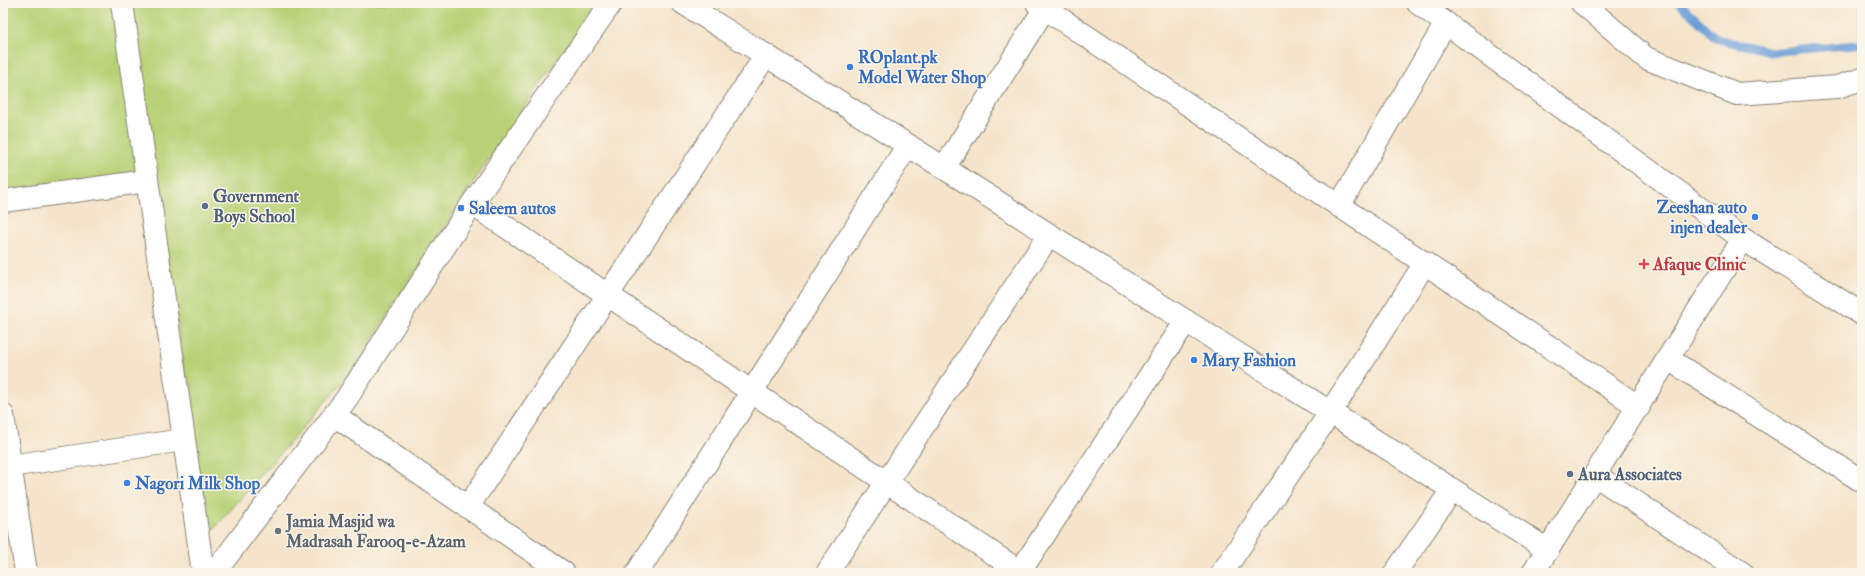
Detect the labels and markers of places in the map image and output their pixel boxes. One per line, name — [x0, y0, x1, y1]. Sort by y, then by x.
place label: ROplant.pk Model Water Shop — [857, 47, 987, 89]
marker: ROplant.pk Model Water Shop — [845, 62, 855, 72]
place label: Government Boys School — [213, 186, 300, 228]
place label: Zeeshan auto injen dealer — [1657, 197, 1748, 239]
place label: Saleem autos — [469, 198, 556, 219]
marker: Government Boys School — [200, 201, 210, 211]
marker: Saleem autos — [456, 203, 466, 213]
marker: Zeeshan auto injen dealer — [1750, 212, 1760, 222]
place label: Afaque Clinic — [1652, 254, 1746, 276]
marker: Afaque Clinic — [1638, 258, 1650, 270]
place label: Mary Fashion — [1201, 350, 1296, 372]
marker: Mary Fashion — [1189, 355, 1199, 365]
place label: Aura Associates — [1577, 464, 1682, 485]
marker: Aura Associates — [1565, 469, 1575, 479]
place label: Nagori Milk Shop — [134, 473, 260, 495]
marker: Nagori Milk Shop — [122, 478, 132, 488]
place label: Jamia Masjid wa Madrasah Farooq-e-Azam — [285, 511, 467, 553]
marker: Jamia Masjid wa Madrasah Farooq-e-Azam — [273, 526, 283, 536]

